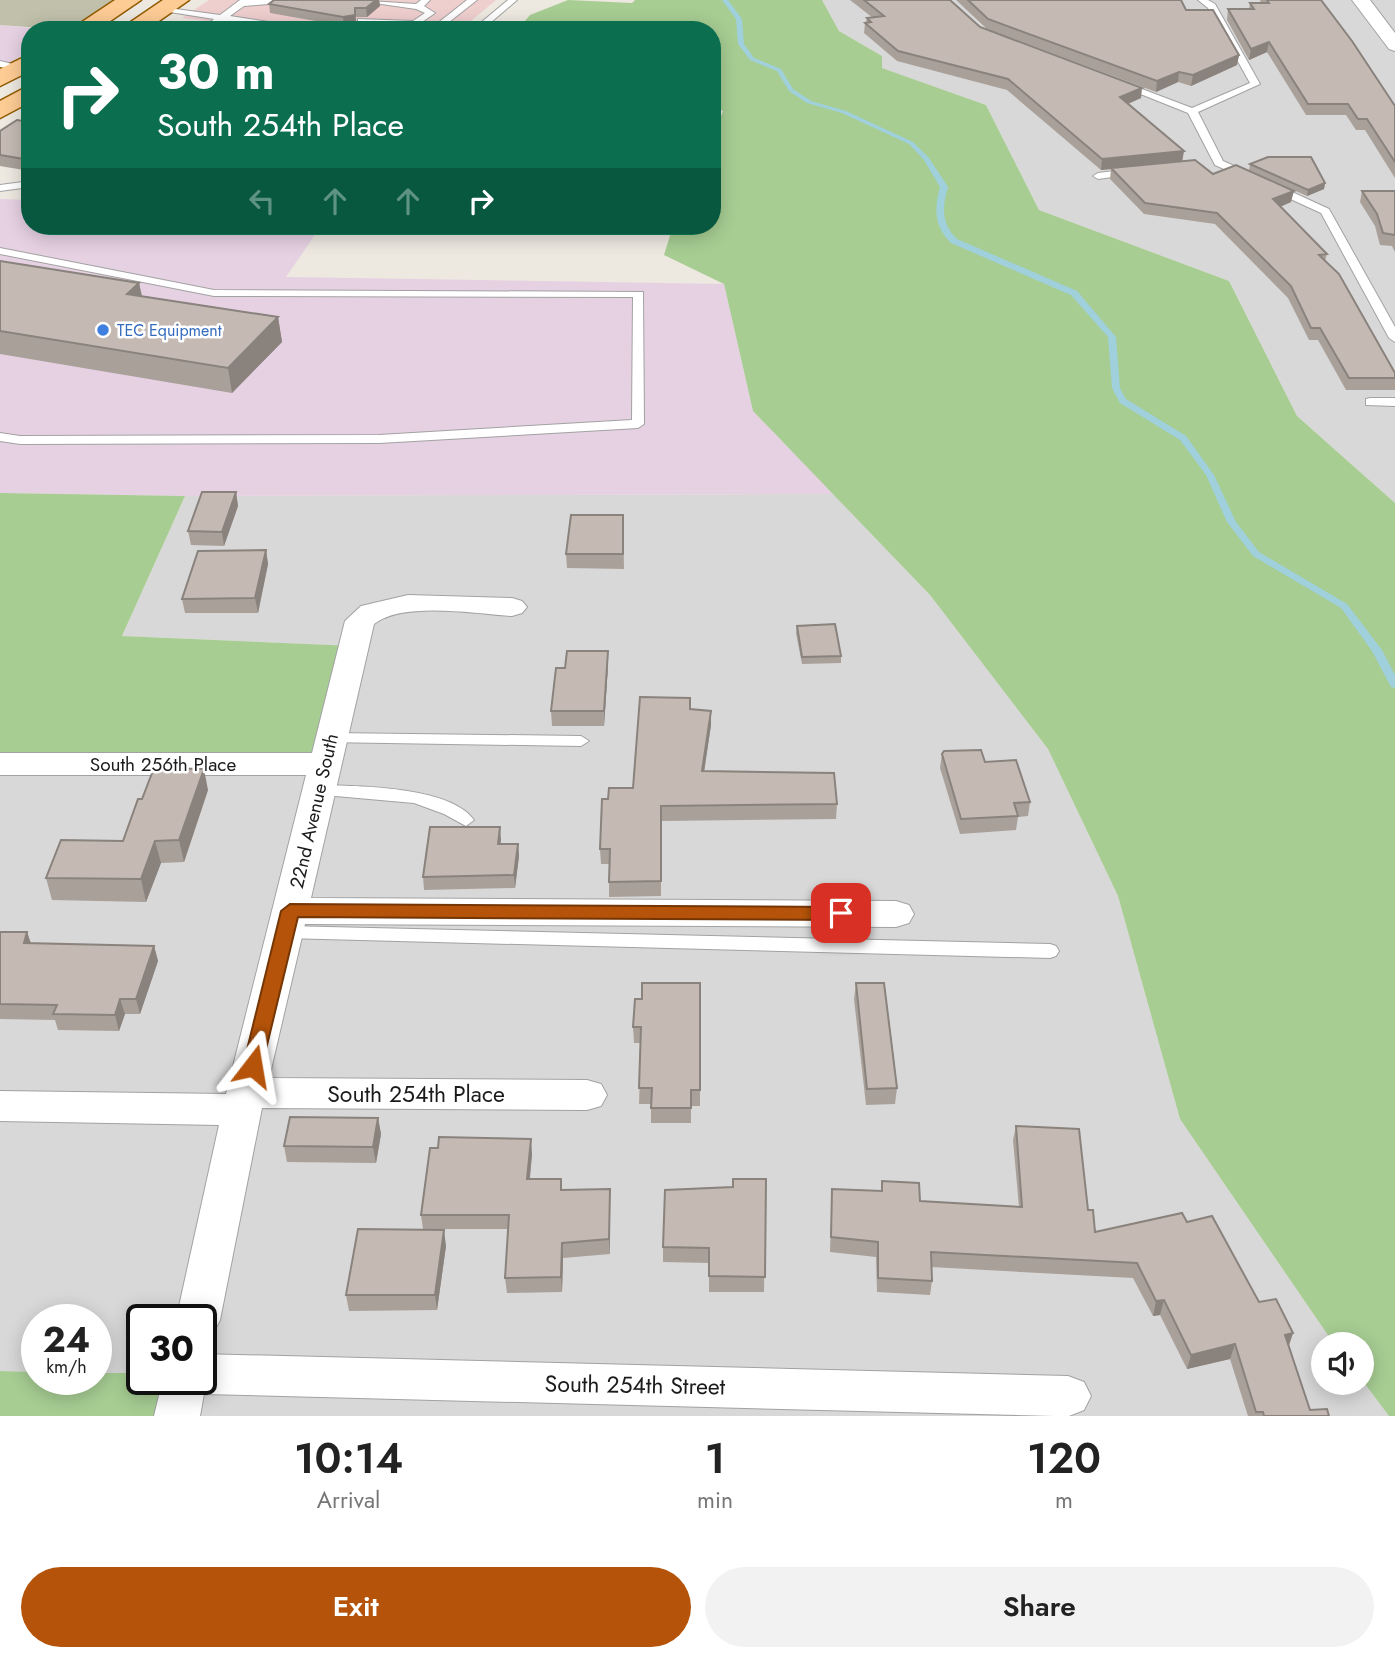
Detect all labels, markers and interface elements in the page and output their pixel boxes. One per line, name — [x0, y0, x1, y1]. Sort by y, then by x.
text: 30 m — [157, 37, 275, 107]
icon: right — [42, 49, 133, 140]
text: South 254th Place — [157, 102, 404, 148]
icon: left — [243, 182, 281, 220]
icon: ahead — [316, 182, 354, 220]
icon: ahead — [389, 182, 427, 220]
icon: right — [462, 182, 500, 220]
place label: TEC Equipment — [117, 319, 222, 342]
marker: TEC Equipment — [95, 322, 111, 338]
street label: 22nd Avenue South — [283, 731, 345, 891]
street label: South 256th Place — [90, 751, 236, 778]
pin — [811, 883, 871, 943]
icon: arrive — [822, 894, 860, 932]
position arrow — [216, 1029, 290, 1103]
street label: South 254th Place — [327, 1077, 505, 1111]
speed limit sign: 30 — [126, 1304, 217, 1395]
text: 24 — [43, 1315, 90, 1365]
map controls — [1311, 1332, 1374, 1395]
button: sound — [1311, 1332, 1374, 1395]
text: km/h — [46, 1354, 87, 1380]
street label: South 254th Street — [544, 1366, 726, 1404]
text: 10:14 — [294, 1428, 403, 1489]
text: 1 — [705, 1428, 725, 1489]
text: 120 — [1027, 1428, 1101, 1489]
text: Arrival — [317, 1483, 380, 1517]
text: min — [697, 1483, 733, 1517]
text: m — [1055, 1483, 1073, 1517]
button: Exit — [21, 1567, 691, 1647]
button: Share — [705, 1567, 1374, 1647]

